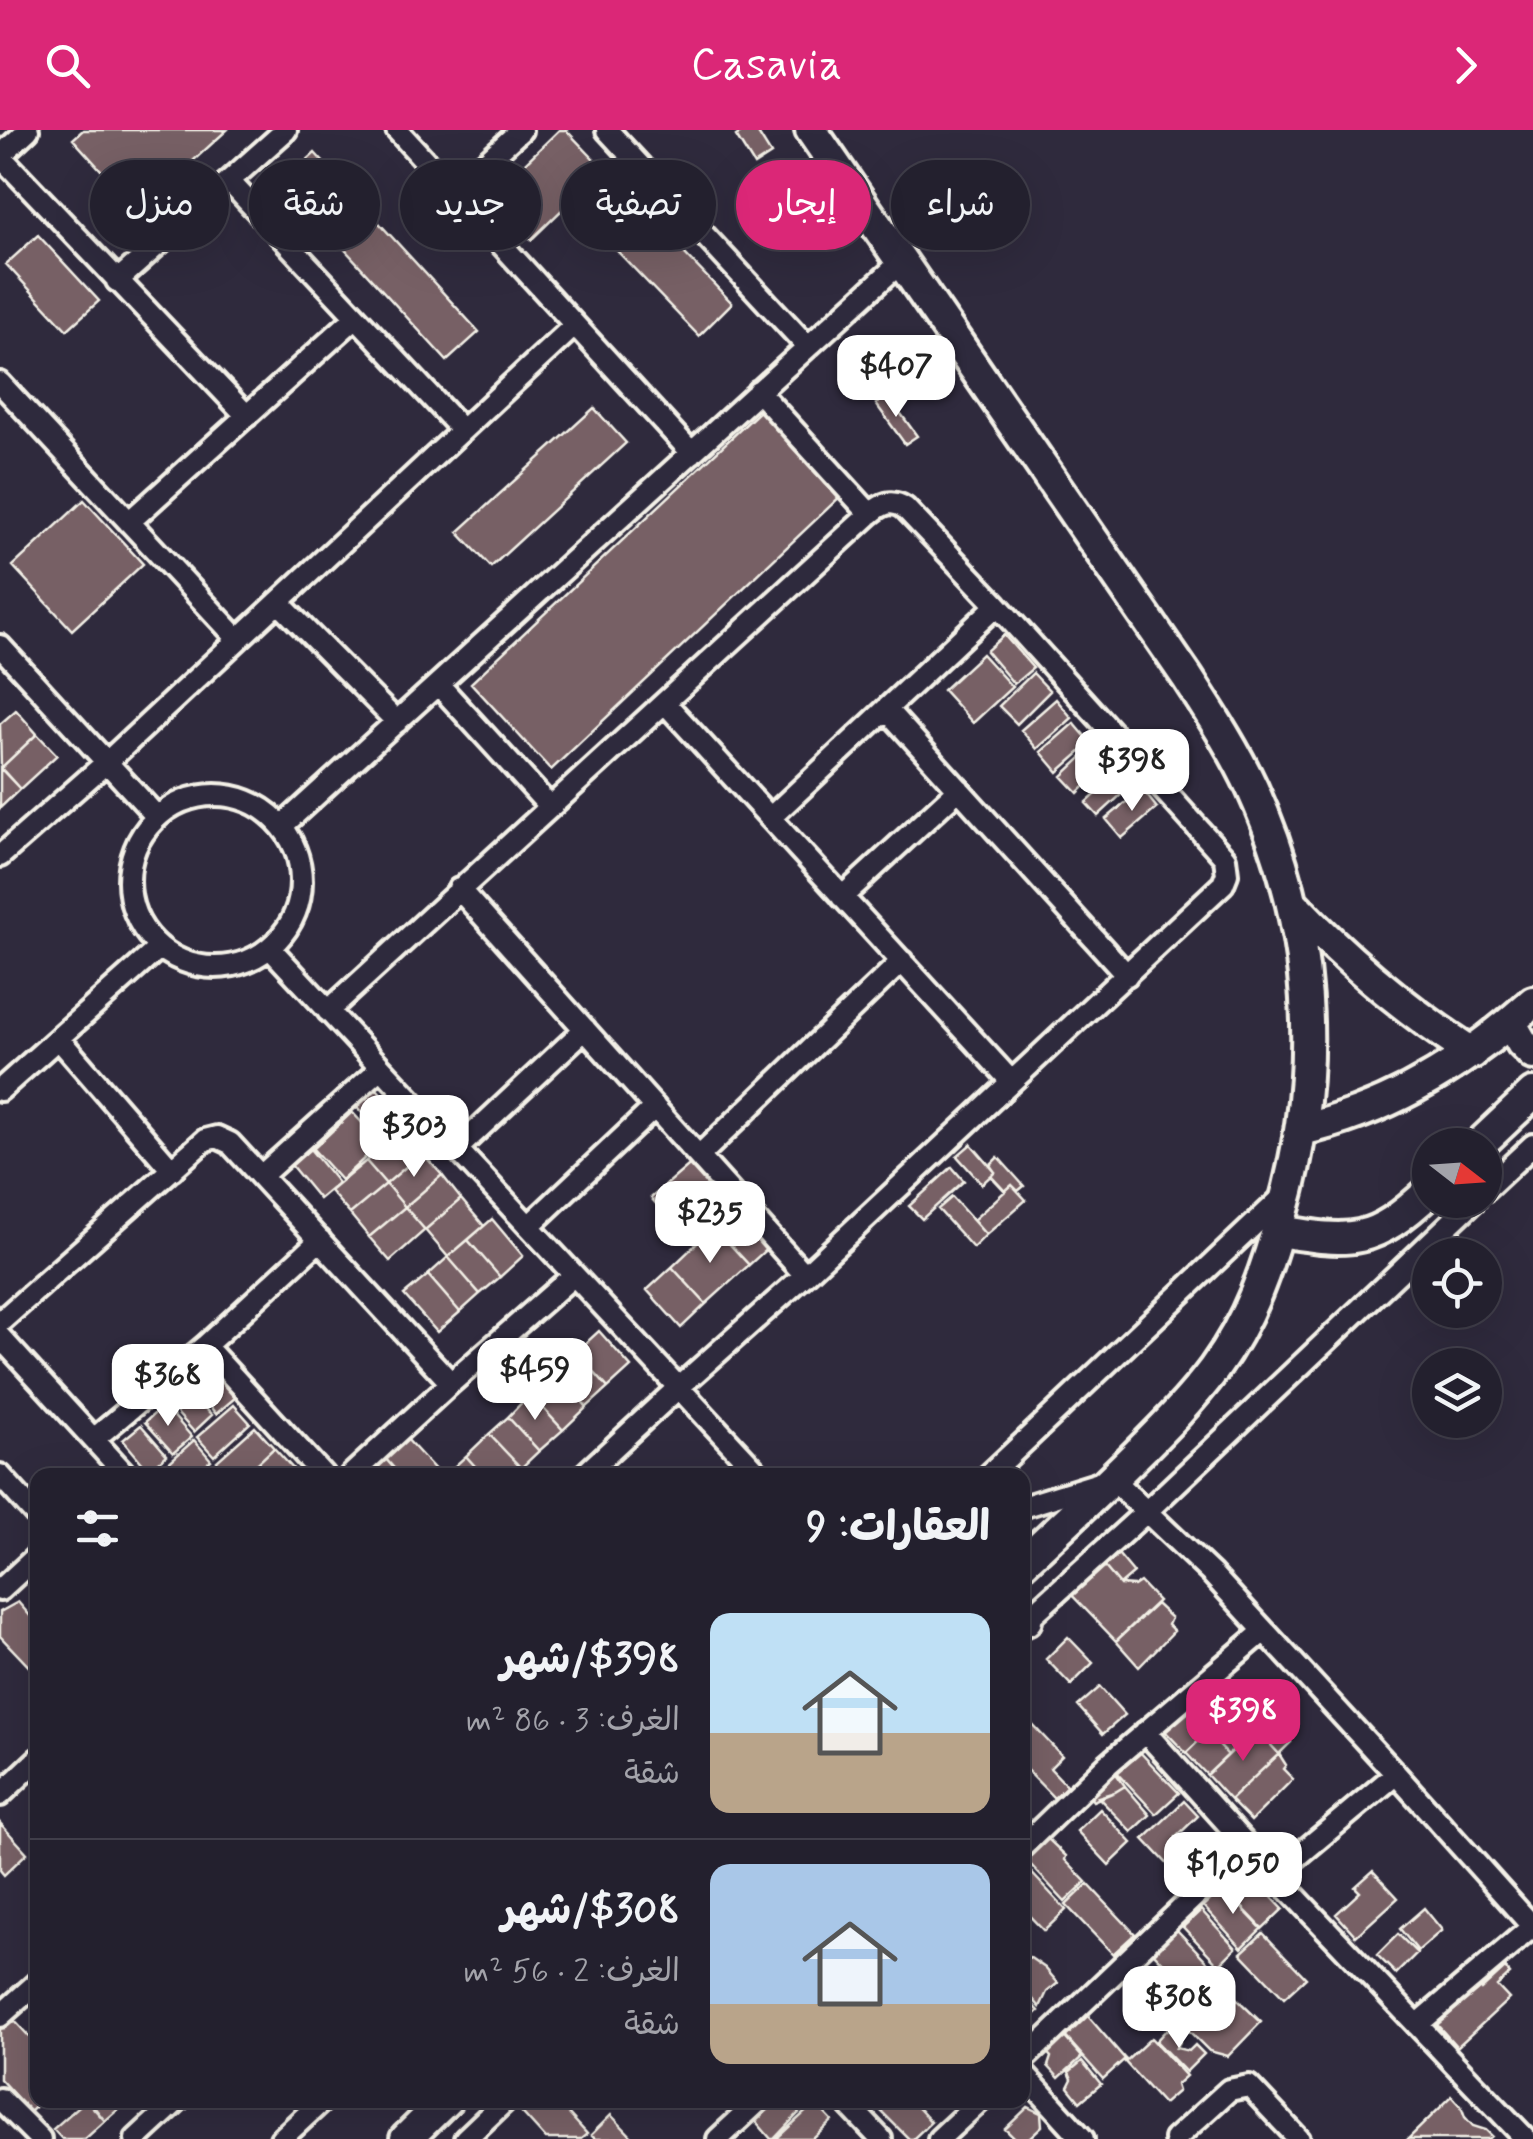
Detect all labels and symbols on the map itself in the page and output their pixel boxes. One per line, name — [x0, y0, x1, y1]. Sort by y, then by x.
pin: $407 — [837, 335, 955, 420]
pin: $398 — [1073, 729, 1191, 814]
pin: $303 — [355, 1095, 473, 1180]
north arrow — [1412, 1128, 1502, 1218]
pin: $235 — [651, 1181, 769, 1266]
pin: $459 — [476, 1338, 594, 1423]
pin: $368 — [109, 1344, 227, 1429]
pin: $398 — [1184, 1679, 1302, 1764]
pin: $1,050 — [1152, 1832, 1314, 1917]
pin: $308 — [1120, 1966, 1238, 2051]

